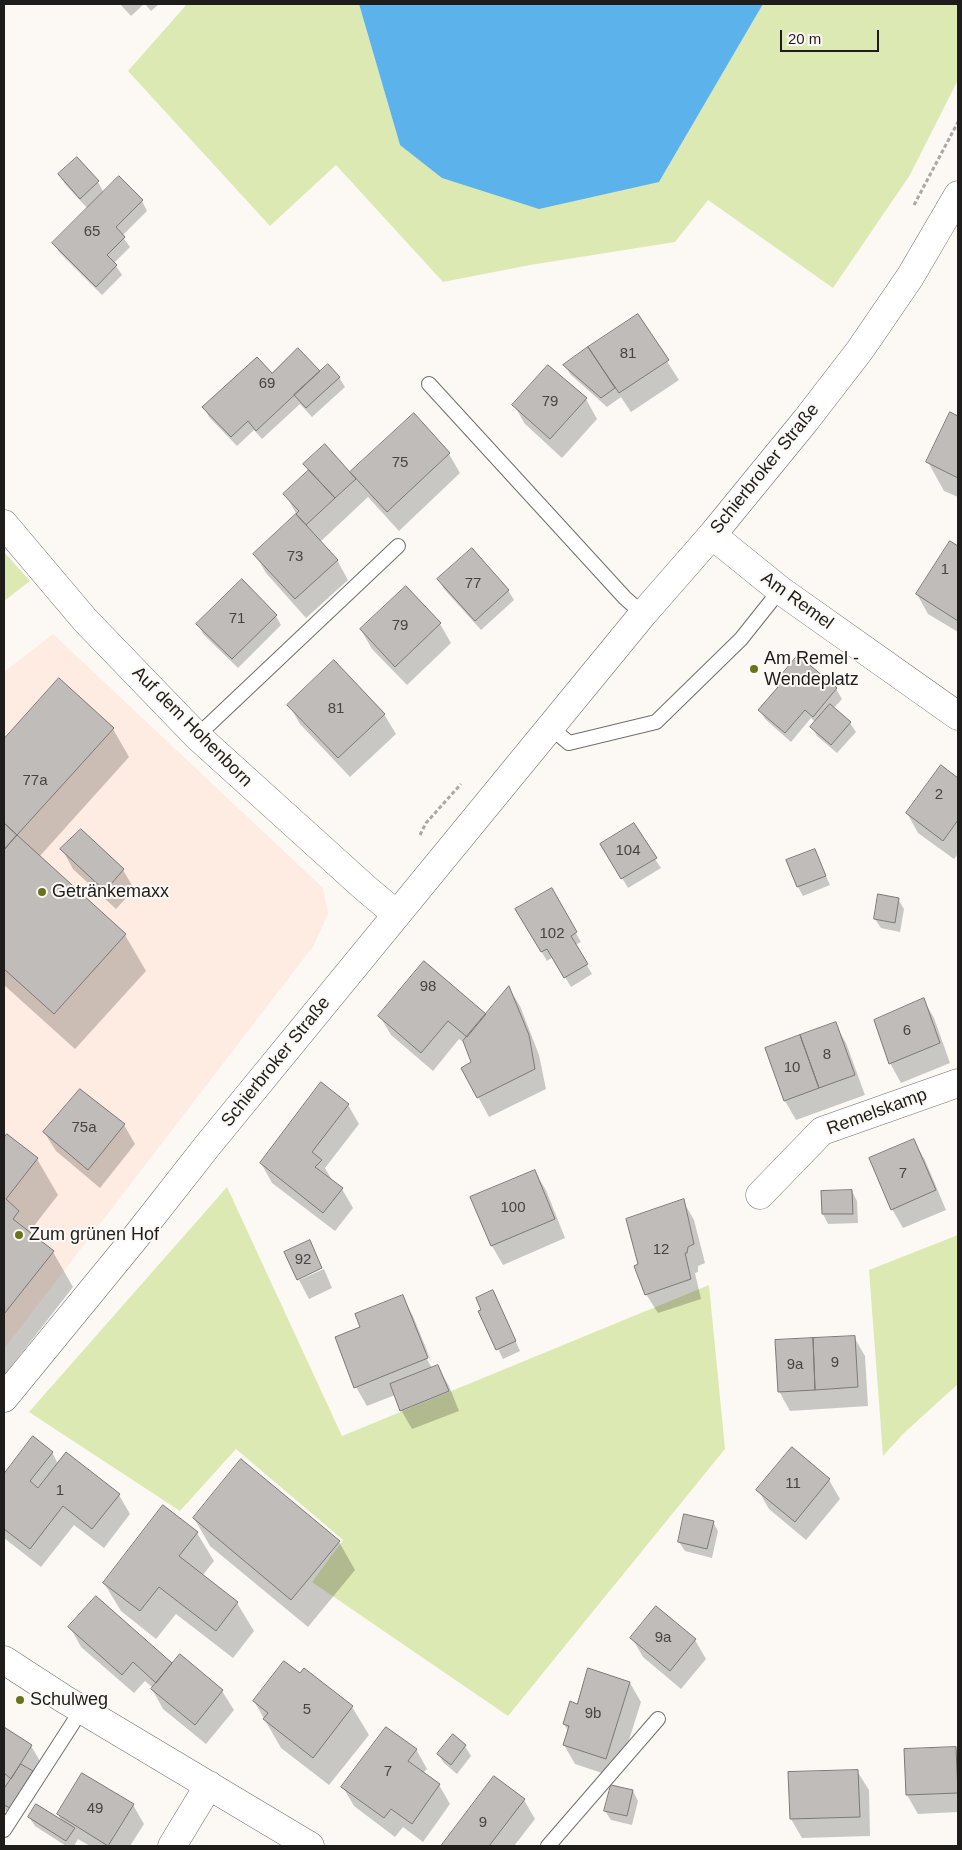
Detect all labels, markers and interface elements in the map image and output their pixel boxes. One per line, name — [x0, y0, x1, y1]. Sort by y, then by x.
scale bar — [782, 20, 881, 52]
text: 20 m — [788, 30, 821, 47]
house number: 65 — [84, 223, 100, 241]
house number: 81 — [620, 345, 636, 363]
house number: 69 — [259, 375, 275, 393]
house number: 79 — [542, 393, 558, 411]
street label: Schierbroker Straße — [706, 400, 824, 538]
house number: 75 — [392, 454, 408, 472]
house number: 73 — [287, 548, 303, 566]
house number: 1 — [941, 561, 949, 579]
street label: Am Remel — [757, 568, 837, 634]
house number: 77 — [465, 575, 481, 593]
house number: 71 — [229, 610, 245, 628]
house number: 79 — [392, 617, 408, 635]
place label: Am Remel - Wendeplatz — [764, 648, 859, 691]
street label: Auf dem Hohenborn — [127, 662, 257, 792]
marker: Am Remel - Wendeplatz — [748, 663, 760, 675]
house number: 81 — [328, 700, 344, 718]
house number: 77a — [22, 772, 48, 790]
house number: 2 — [935, 786, 943, 804]
house number: 104 — [615, 842, 641, 860]
place label: Getränkemaxx — [52, 881, 169, 903]
marker: Getränkemaxx — [36, 886, 48, 898]
house number: 102 — [539, 925, 565, 943]
house number: 98 — [420, 978, 436, 996]
street label: Schierbroker Straße — [217, 993, 335, 1131]
house number: 6 — [903, 1022, 911, 1040]
house number: 8 — [823, 1046, 831, 1064]
house number: 10 — [784, 1059, 800, 1077]
street label: Remelskamp — [824, 1084, 930, 1140]
house number: 75a — [71, 1119, 97, 1137]
house number: 7 — [899, 1165, 907, 1183]
house number: 100 — [500, 1199, 526, 1217]
place label: Zum grünen Hof — [29, 1224, 159, 1246]
marker: Zum grünen Hof — [13, 1229, 25, 1241]
house number: 12 — [653, 1241, 669, 1259]
house number: 92 — [295, 1251, 311, 1269]
house number: 9 — [831, 1354, 839, 1372]
house number: 9a — [787, 1356, 803, 1374]
house number: 11 — [785, 1475, 801, 1493]
house number: 1 — [56, 1482, 64, 1500]
house number: 9a — [655, 1629, 671, 1647]
place label: Schulweg — [30, 1689, 108, 1711]
marker: Schulweg — [14, 1694, 26, 1706]
house number: 5 — [303, 1701, 311, 1719]
house number: 9b — [585, 1705, 601, 1723]
house number: 7 — [384, 1763, 392, 1781]
house number: 49 — [87, 1800, 103, 1818]
house number: 9 — [479, 1814, 487, 1832]

